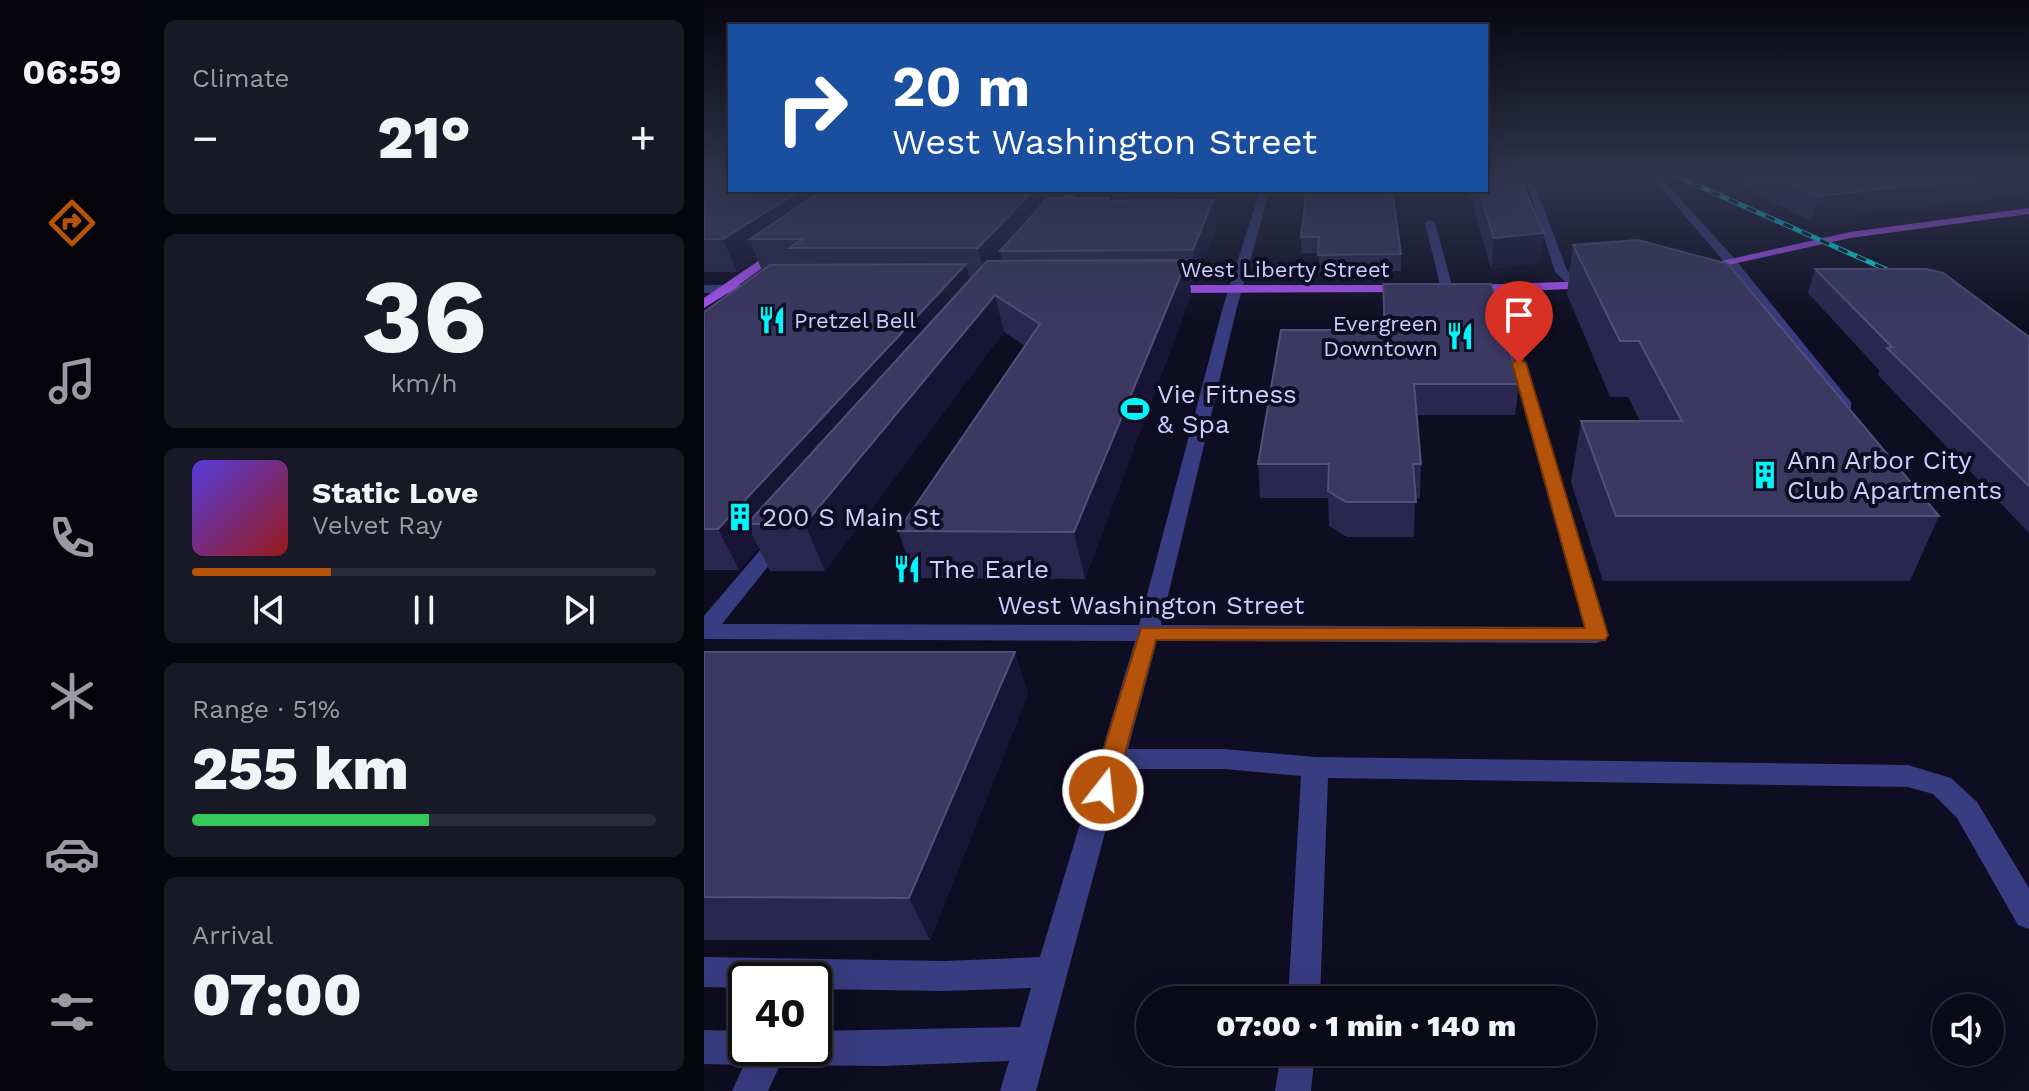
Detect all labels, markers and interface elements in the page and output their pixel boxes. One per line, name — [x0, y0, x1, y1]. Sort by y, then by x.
text: 06:59 — [22, 51, 122, 93]
text: 20 m — [892, 54, 1030, 120]
icon: right — [760, 56, 864, 160]
text: Climate — [192, 63, 290, 93]
text: 21° — [377, 102, 471, 173]
text: − — [192, 112, 219, 164]
text: + — [629, 112, 656, 164]
text: West Washington Street — [892, 121, 1317, 163]
icon: directions — [44, 195, 100, 251]
text: 36 — [361, 255, 487, 377]
street label: West Liberty Street — [1181, 257, 1389, 282]
pin — [1485, 281, 1553, 363]
icon: arrive — [1497, 293, 1541, 337]
restaurant icon: Pretzel Bell — [757, 305, 787, 335]
place label: Pretzel Bell — [794, 308, 916, 333]
place label: Evergreen Downtown — [1323, 311, 1438, 361]
restaurant icon: Evergreen Downtown — [1445, 321, 1475, 351]
icon: music — [44, 353, 100, 409]
text: km/h — [391, 368, 457, 398]
place label: Vie Fitness & Spa — [1157, 379, 1297, 439]
sports icon: Vie Fitness & Spa — [1120, 394, 1150, 424]
place label: Ann Arbor City Club Apartments — [1787, 445, 2002, 505]
building icon: Ann Arbor City Club Apartments — [1750, 460, 1780, 490]
text: Static Love — [312, 475, 478, 510]
building icon: 200 S Main St — [725, 502, 755, 532]
place label: 200 S Main St — [762, 502, 940, 532]
icon: phone — [44, 510, 100, 566]
text: Velvet Ray — [312, 510, 443, 540]
restaurant icon: The Earle — [892, 554, 922, 584]
place label: The Earle — [929, 554, 1049, 584]
icon: previous — [247, 588, 291, 632]
icon: pause — [402, 588, 446, 632]
icon: next — [557, 588, 601, 632]
street label: West Washington Street — [998, 590, 1305, 620]
icon: climate — [44, 668, 100, 724]
text: Range · 51% — [192, 694, 340, 724]
text: 255 km — [192, 733, 409, 804]
position arrow — [1061, 748, 1145, 832]
icon: car — [44, 826, 100, 882]
text: Arrival — [192, 920, 273, 950]
text: 07:00 — [192, 959, 362, 1030]
speed limit sign: 40 — [728, 962, 832, 1066]
icon: filters — [44, 984, 100, 1040]
map controls — [1932, 994, 2004, 1066]
button: sound — [1932, 994, 2004, 1066]
text: 07:00 · 1 min · 140 m — [1216, 1008, 1516, 1043]

